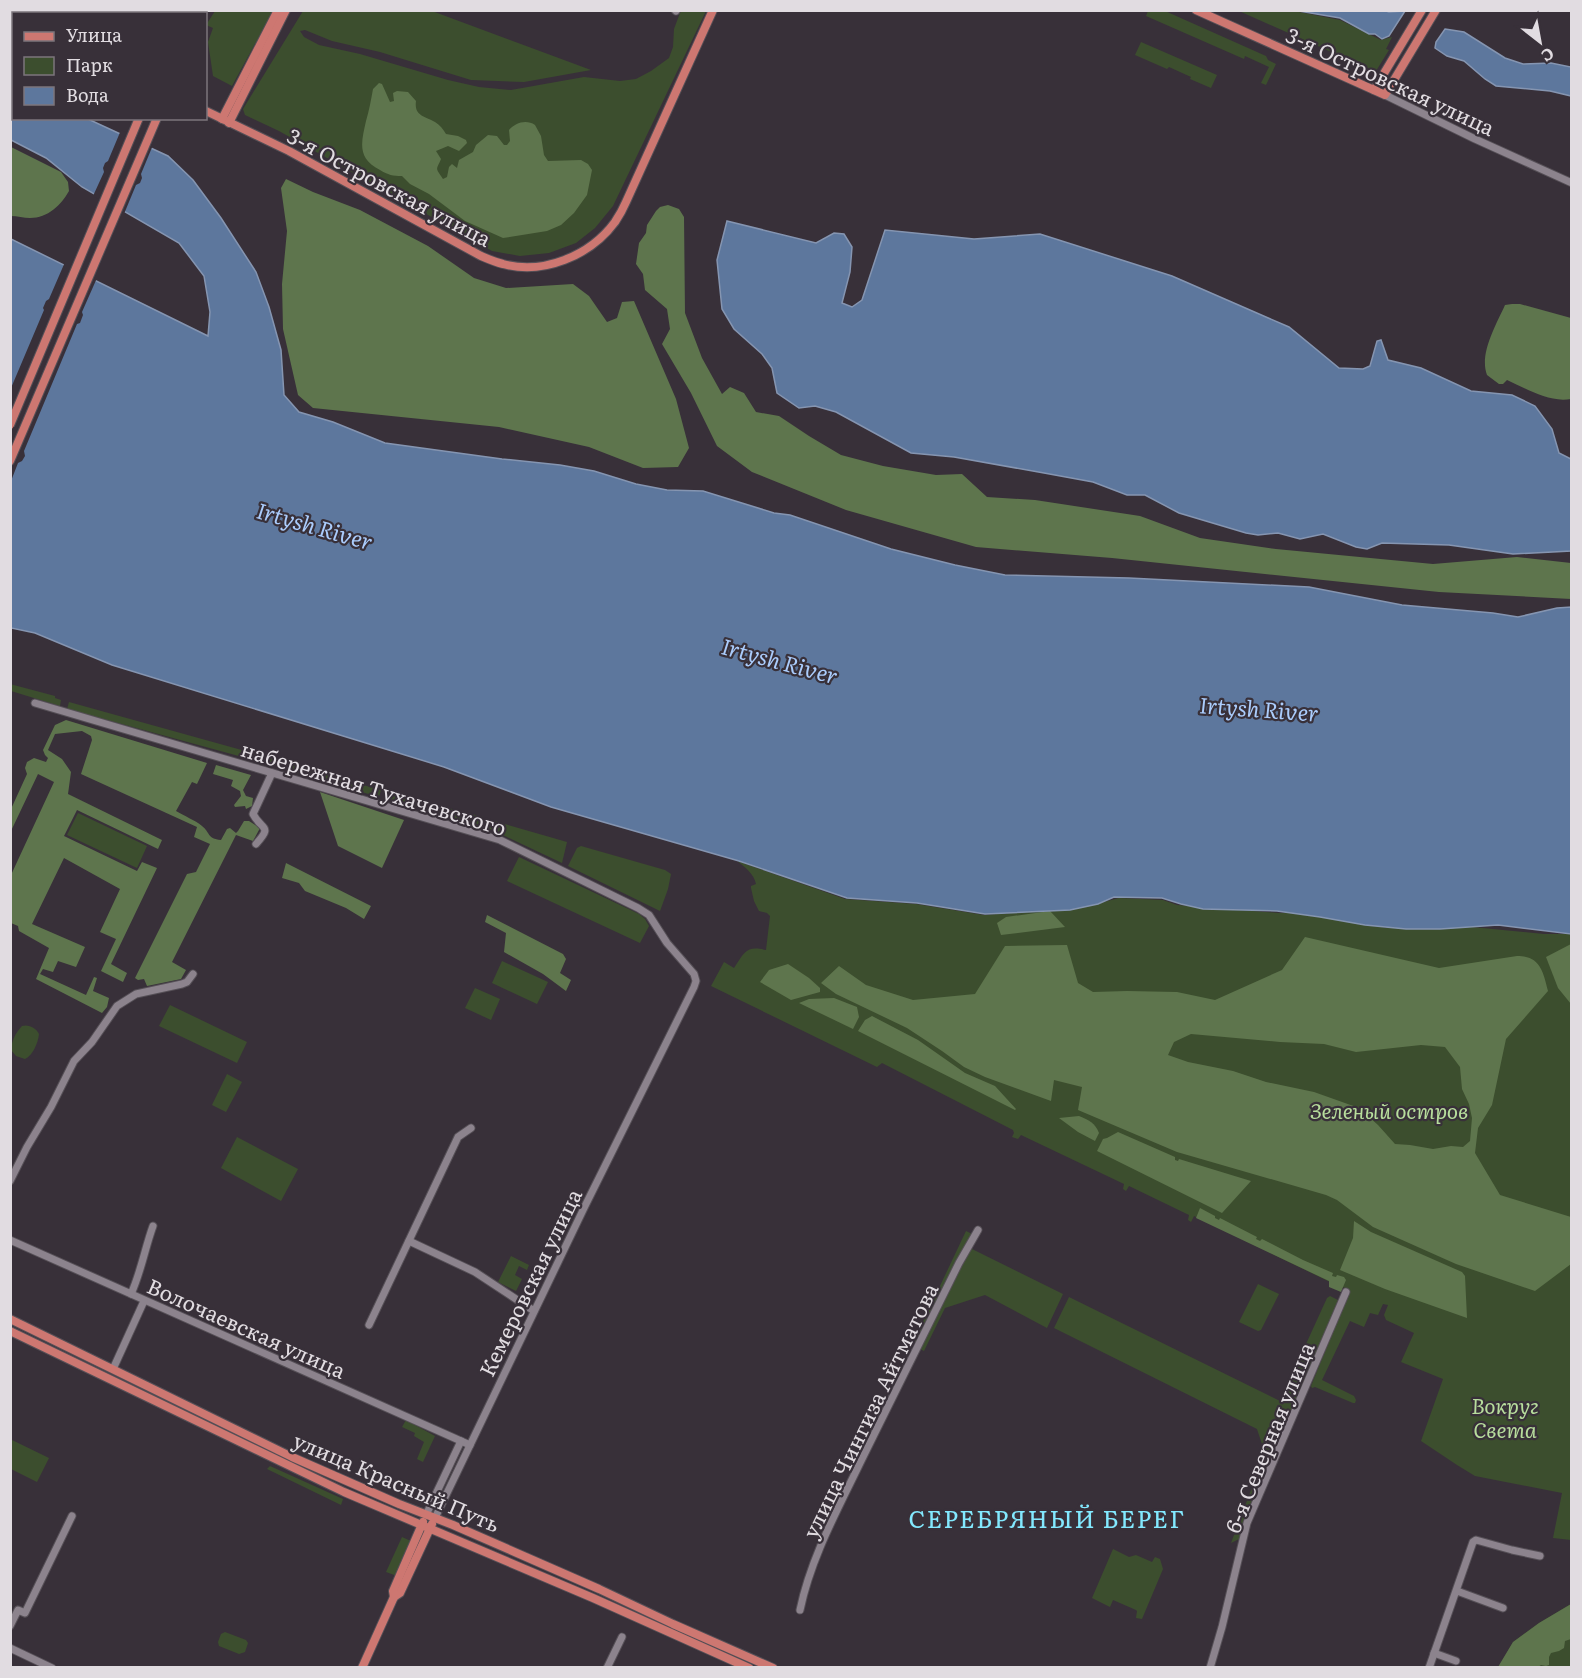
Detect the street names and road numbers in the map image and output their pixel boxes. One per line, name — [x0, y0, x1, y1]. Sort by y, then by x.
street label: 3-я Островская улица — [1282, 18, 1501, 142]
street label: 3-я Островская улица — [282, 119, 498, 253]
street label: набережная Тухачевского — [237, 732, 511, 842]
street label: Кемеровская улица — [470, 1182, 588, 1381]
street label: Волочаевская улица — [143, 1269, 352, 1385]
street label: улица Чингиза Айтматова — [794, 1276, 945, 1543]
street label: 6-я Северная улица — [1216, 1336, 1321, 1537]
street label: улица Красный Путь — [289, 1423, 505, 1539]

